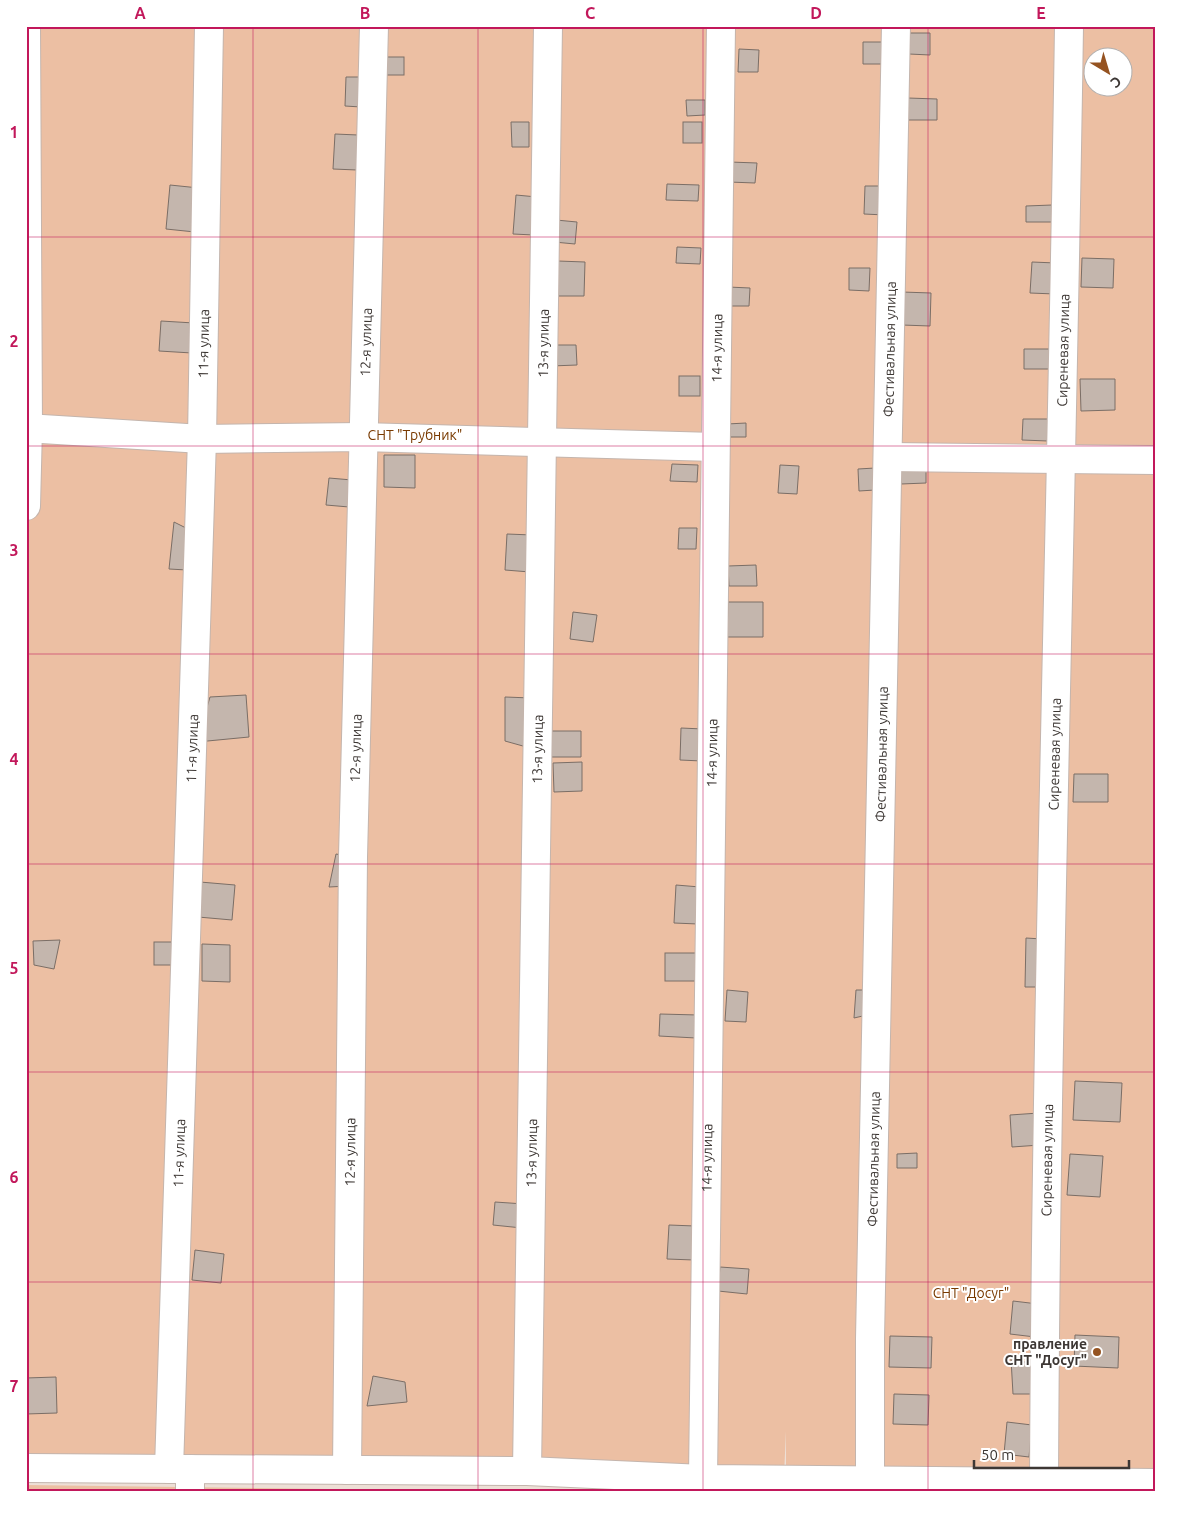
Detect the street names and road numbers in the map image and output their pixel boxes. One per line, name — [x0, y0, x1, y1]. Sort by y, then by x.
street label: Фестивальная улица — [880, 281, 899, 417]
street label: Сиреневая улица — [1054, 294, 1072, 407]
street label: 12-я улица — [357, 308, 375, 377]
street label: 11-я улица — [195, 309, 212, 378]
street label: 13-я улица — [535, 309, 552, 378]
street label: 14-я улица — [709, 313, 725, 383]
street label: Фестивальная улица — [872, 686, 891, 822]
street label: Сиреневая улица — [1045, 698, 1064, 811]
street label: 12-я улица — [347, 713, 365, 783]
street label: 11-я улица — [183, 714, 201, 783]
street label: 13-я улица — [529, 714, 546, 784]
street label: 14-я улица — [704, 718, 720, 788]
street label: Фестивальная улица — [864, 1091, 883, 1227]
street label: Сиреневая улица — [1038, 1103, 1056, 1217]
street label: 12-я улица — [342, 1117, 358, 1187]
street label: 11-я улица — [170, 1118, 188, 1188]
street label: 13-я улица — [523, 1118, 540, 1188]
street label: 14-я улица — [699, 1123, 715, 1193]

